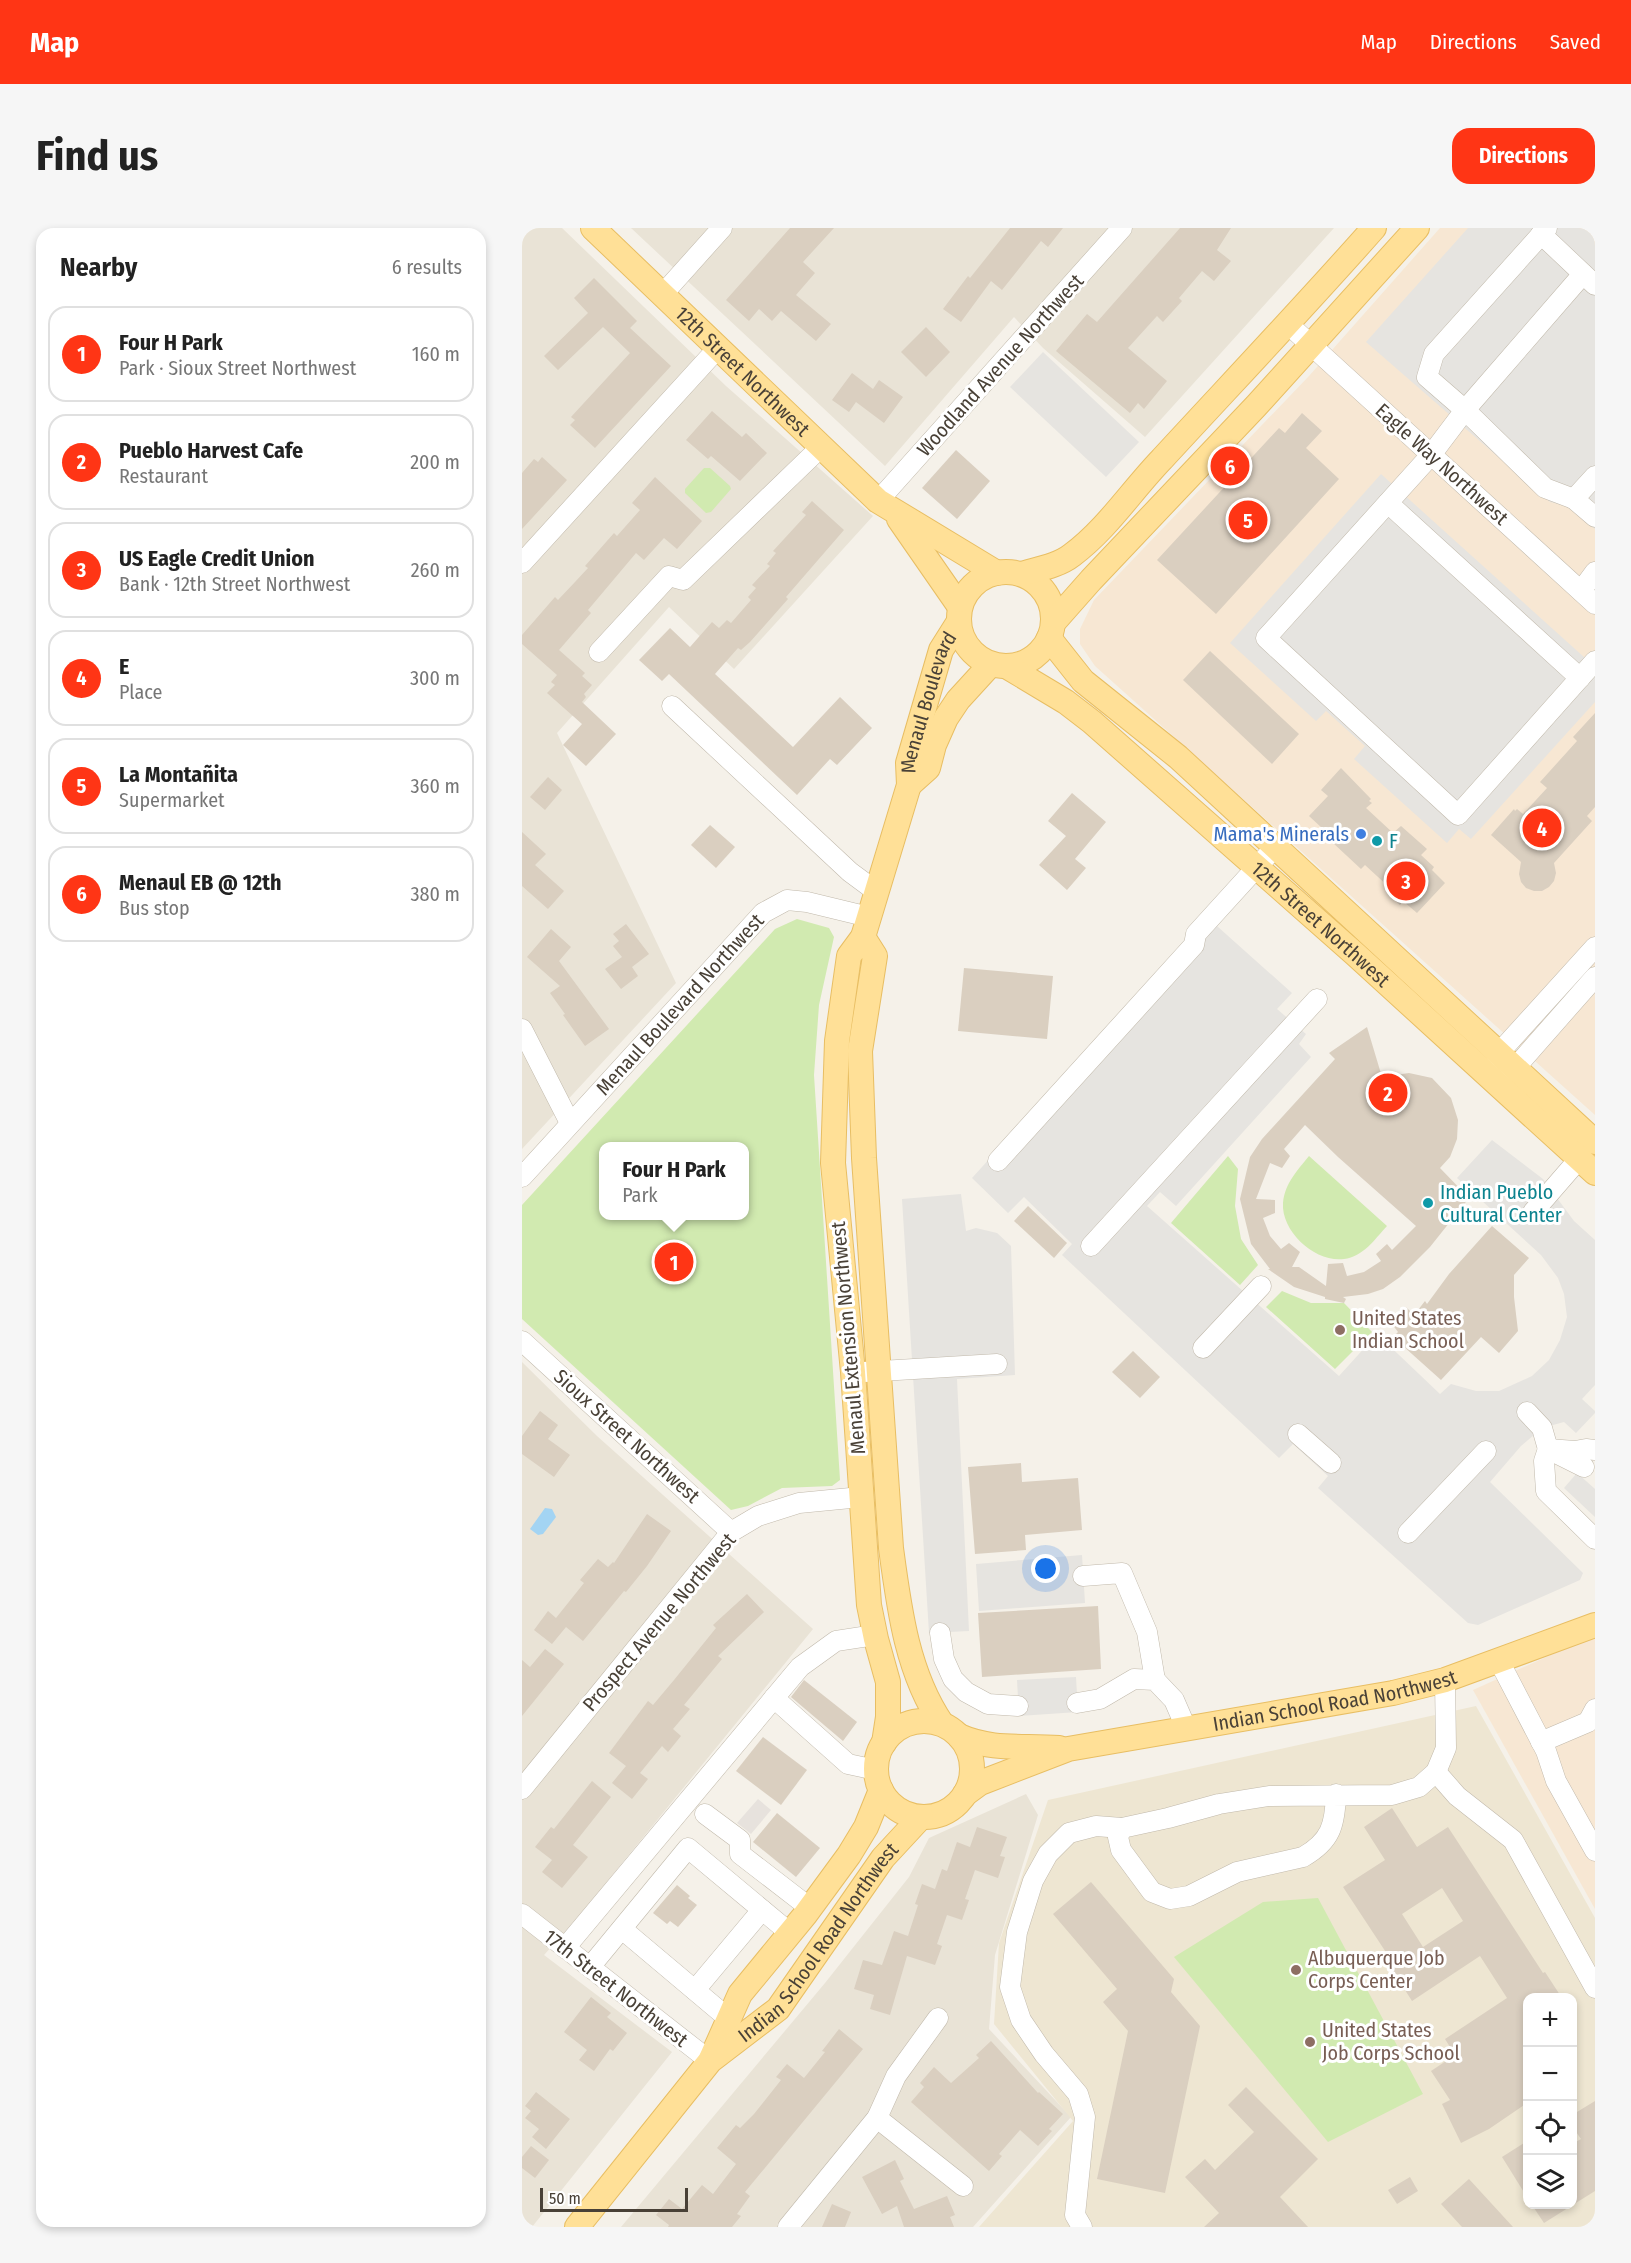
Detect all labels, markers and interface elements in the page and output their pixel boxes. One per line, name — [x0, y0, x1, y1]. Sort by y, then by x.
text: Map — [30, 26, 79, 59]
text: Map — [1360, 29, 1397, 55]
text: Directions — [1430, 29, 1517, 55]
text: Saved — [1550, 29, 1601, 55]
button: Directions — [1452, 128, 1595, 184]
text: Find us — [36, 131, 158, 181]
text: Nearby — [60, 252, 137, 283]
text: 6 results — [392, 255, 462, 279]
street label: Woodland Avenue Northwest — [912, 269, 1089, 461]
street label: 12th Street Northwest — [670, 301, 815, 441]
text: Four H Park — [119, 329, 223, 356]
text: 1 — [77, 342, 86, 366]
text: 160 m — [412, 342, 460, 366]
text: Park · Sioux Street Northwest — [119, 356, 356, 380]
street label: Eagle Way Northwest — [1371, 398, 1514, 530]
text: Pueblo Harvest Cafe — [119, 437, 303, 464]
pin: 6 — [1210, 444, 1250, 488]
text: 2 — [77, 450, 86, 474]
text: 200 m — [410, 450, 460, 474]
text: Restaurant — [119, 464, 208, 488]
pin: 5 — [1228, 498, 1268, 542]
text: US Eagle Credit Union — [119, 545, 315, 572]
text: 3 — [77, 558, 86, 582]
text: 260 m — [411, 558, 460, 582]
text: Bank · 12th Street Northwest — [119, 572, 350, 596]
street label: Menaul Boulevard — [896, 627, 962, 774]
text: E — [119, 653, 129, 680]
text: 4 — [76, 666, 87, 690]
text: 300 m — [410, 666, 460, 690]
text: Place — [119, 680, 162, 704]
text: La Montañita — [119, 761, 238, 788]
text: 5 — [77, 774, 86, 798]
text: 360 m — [411, 774, 460, 798]
text: Supermarket — [119, 788, 225, 812]
pin: 4 — [1522, 806, 1562, 850]
place label: Mama's Minerals — [1213, 822, 1349, 846]
marker: Mama's Minerals — [1354, 827, 1368, 841]
place label: F — [1389, 829, 1398, 853]
marker: F — [1370, 834, 1384, 848]
street label: 12th Street Northwest — [1247, 856, 1395, 992]
pin: 3 — [1386, 858, 1426, 904]
text: Menaul EB @ 12th — [119, 869, 281, 896]
text: 6 — [76, 882, 87, 906]
text: 380 m — [410, 882, 460, 906]
text: Bus stop — [119, 896, 190, 920]
street label: Menaul Boulevard Northwest — [591, 908, 769, 1100]
pin: 2 — [1368, 1070, 1408, 1116]
popup — [599, 1142, 749, 1220]
text: Four H Park — [622, 1156, 726, 1183]
place label: Indian Pueblo Cultural Center — [1440, 1180, 1562, 1227]
text: Park — [622, 1183, 658, 1207]
marker: Indian Pueblo Cultural Center — [1421, 1196, 1435, 1210]
street label: Menaul Extension Northwest — [826, 1220, 870, 1456]
pin: 1 — [654, 1240, 694, 1284]
place label: United States Indian School — [1352, 1306, 1464, 1353]
marker: United States Indian School — [1333, 1323, 1347, 1337]
street label: Sioux Street Northwest — [549, 1364, 705, 1508]
street label: Prospect Avenue Northwest — [577, 1528, 741, 1716]
your location — [1031, 1554, 1060, 1583]
street label: Indian School Road Northwest — [1211, 1665, 1460, 1736]
street label: Indian School Road Northwest — [733, 1837, 903, 2047]
street label: 17th Street Northwest — [539, 1924, 693, 2052]
place label: Albuquerque Job Corps Center — [1308, 1946, 1445, 1993]
marker: Albuquerque Job Corps Center — [1289, 1963, 1303, 1977]
map controls — [1523, 1993, 1577, 2209]
button: + — [1523, 1993, 1577, 2047]
place label: United States Job Corps School — [1322, 2018, 1460, 2065]
marker: United States Job Corps School — [1303, 2035, 1317, 2049]
button: − — [1523, 2047, 1577, 2101]
button: locate — [1523, 2101, 1577, 2155]
button: layers — [1523, 2155, 1577, 2209]
scale bar — [540, 2185, 688, 2212]
text: 50 m — [549, 2189, 581, 2208]

